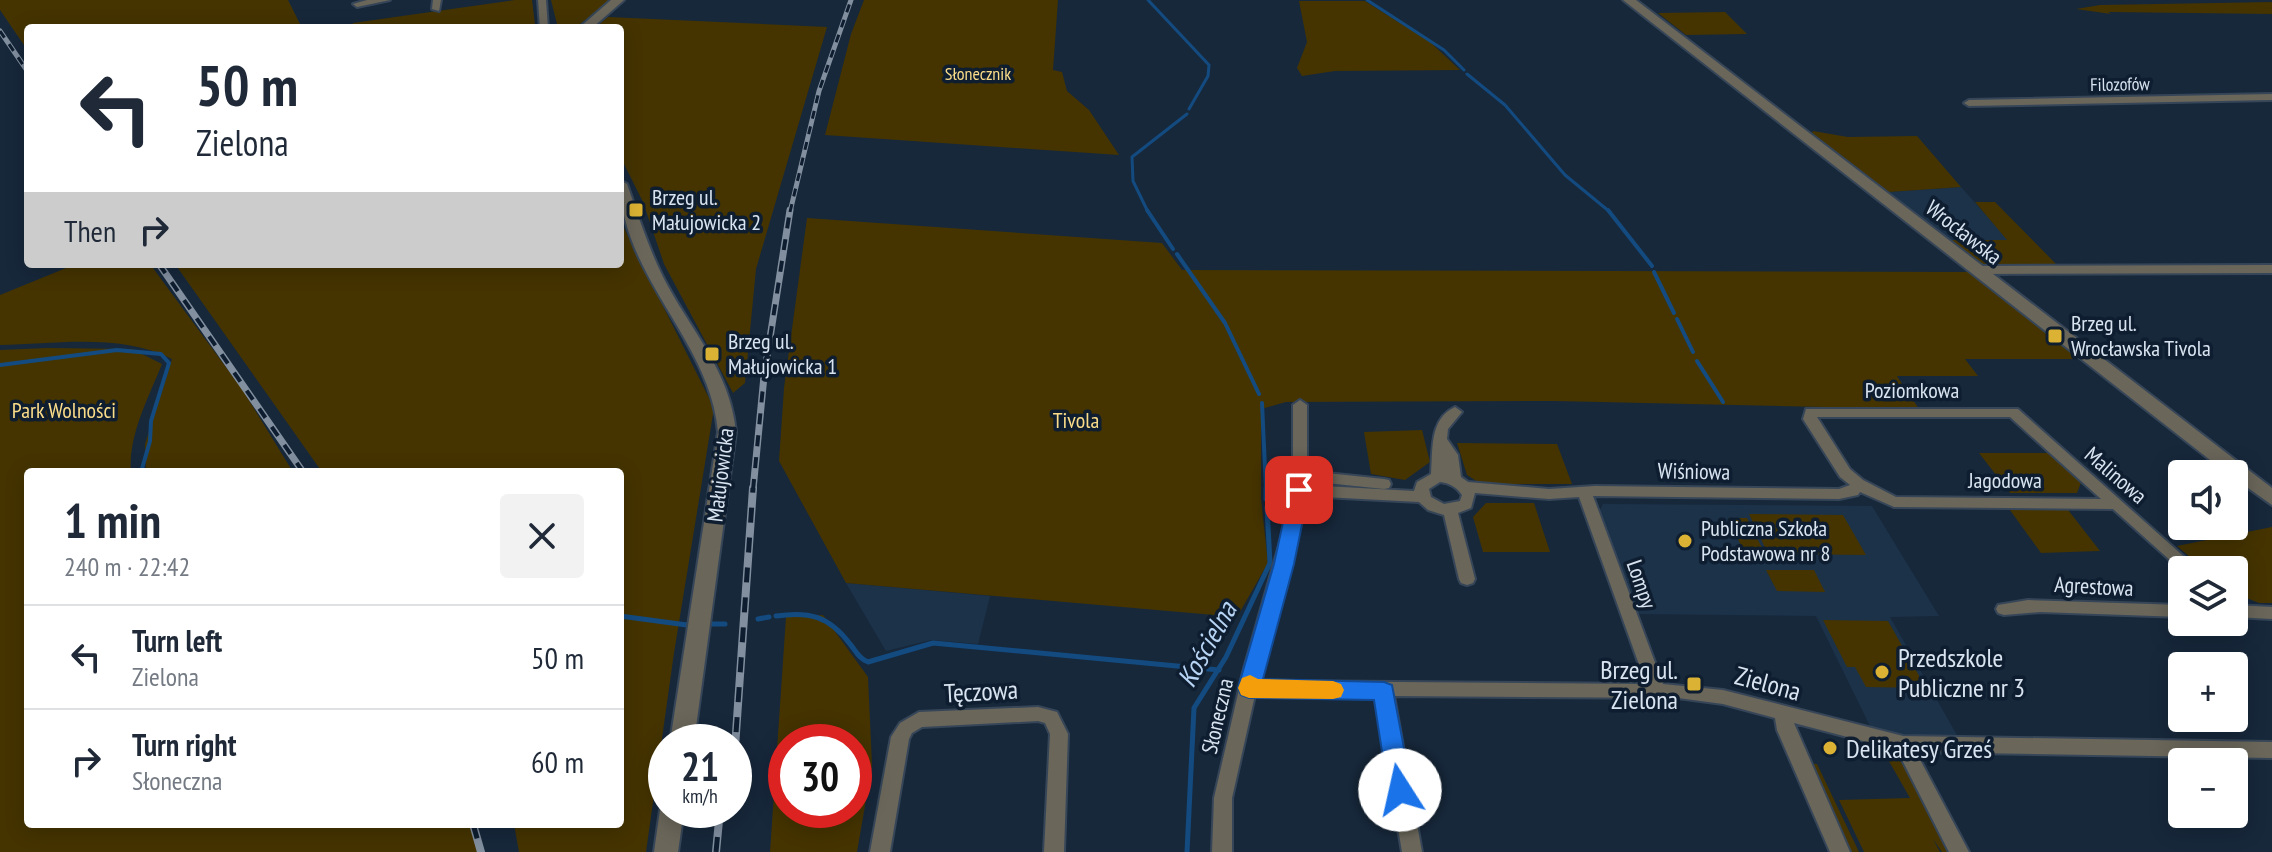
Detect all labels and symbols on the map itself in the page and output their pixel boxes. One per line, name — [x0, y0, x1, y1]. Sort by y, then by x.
park label: Słonecznik — [945, 62, 1011, 85]
street label: Filozofów — [2090, 72, 2150, 96]
place label: Brzeg ul. Małujowicka 2 — [652, 183, 761, 236]
street label: Wrocławska — [1920, 194, 2008, 270]
marker: Brzeg ul. Małujowicka 2 — [627, 201, 645, 219]
place label: Brzeg ul. Wrocławska Tivola — [2071, 309, 2211, 362]
place label: Brzeg ul. Małujowicka 1 — [728, 327, 837, 380]
marker: Brzeg ul. Wrocławska Tivola — [2046, 327, 2064, 345]
marker: Brzeg ul. Małujowicka 1 — [703, 345, 721, 363]
street label: Poziomkowa — [1865, 376, 1959, 404]
park label: Park Wolności — [12, 396, 116, 424]
park label: Tivola — [1053, 406, 1099, 434]
street label: Małujowicka — [700, 426, 740, 524]
street label: Malinowa — [2079, 440, 2153, 510]
pin — [1265, 456, 1333, 524]
street label: Wiśniowa — [1658, 456, 1730, 486]
street label: Jagodowa — [1967, 466, 2042, 494]
place label: Publiczna Szkoła Podstawowa nr 8 — [1701, 514, 1830, 567]
marker: Publiczna Szkoła Podstawowa nr 8 — [1676, 532, 1694, 550]
street label: Lompy — [1621, 556, 1664, 613]
street label: Agrestowa — [2054, 570, 2134, 602]
water label: Kościelna — [1168, 593, 1245, 693]
place label: Przedszkole Publiczne nr 3 — [1898, 641, 2025, 704]
place label: Brzeg ul. Zielona — [1600, 653, 1678, 716]
street label: Zielona — [1731, 658, 1805, 708]
marker: Przedszkole Publiczne nr 3 — [1873, 663, 1891, 681]
street label: Tęczowa — [943, 673, 1019, 709]
marker: Brzeg ul. Zielona — [1685, 675, 1703, 693]
street label: Słoneczna — [1195, 676, 1239, 756]
speed limit sign: 30 — [768, 724, 872, 828]
place label: Delikatesy Grześ — [1846, 732, 1992, 765]
marker: Delikatesy Grześ — [1821, 739, 1839, 757]
position arrow — [1358, 748, 1442, 832]

